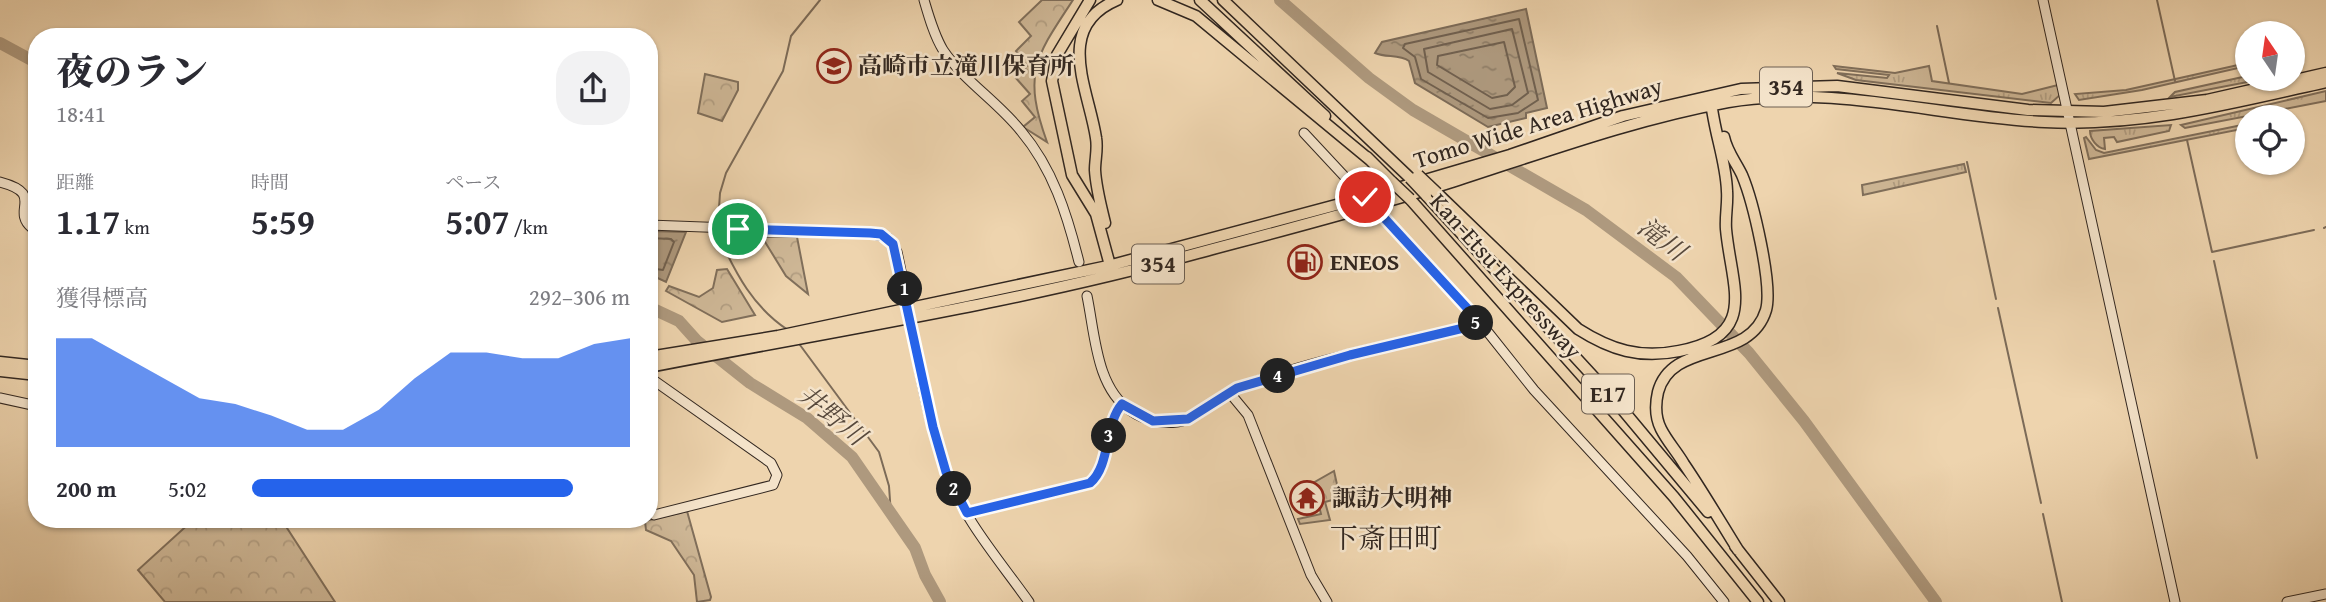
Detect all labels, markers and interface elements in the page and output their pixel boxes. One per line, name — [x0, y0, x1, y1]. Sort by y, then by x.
north arrow — [2235, 21, 2305, 91]
map controls — [2235, 21, 2305, 175]
text: 夜のラン — [56, 43, 208, 99]
school or university icon: 高崎市立滝川保育所 — [815, 47, 853, 85]
place label: 高崎市立滝川保育所 — [858, 48, 1074, 83]
button: share — [556, 51, 630, 125]
street label: Tomo Wide Area Highway — [1409, 68, 1667, 177]
road number: 354 — [1760, 68, 1812, 106]
text: 18:41 — [56, 97, 106, 130]
button: locate — [2235, 105, 2305, 175]
pin — [1335, 167, 1395, 227]
text: 距離 — [56, 168, 94, 196]
text: 時間 — [251, 168, 289, 196]
text: ペース — [445, 168, 501, 196]
icon: check — [1346, 178, 1384, 216]
street label: Kan-Etsu Expressway — [1422, 185, 1591, 366]
text: 1.17 — [56, 196, 120, 247]
text: 5:59 — [251, 196, 315, 247]
text: 5:07 — [445, 196, 510, 247]
pin — [708, 199, 768, 259]
water label: 滝川 — [1630, 207, 1697, 272]
icon: arrive — [719, 210, 757, 248]
text: km — [120, 213, 150, 241]
text: /km — [510, 213, 548, 241]
fuel station icon: ENEOS — [1286, 243, 1324, 281]
road number: 354 — [1132, 244, 1184, 284]
place label: ENEOS — [1330, 244, 1399, 279]
pin: 1 — [888, 272, 922, 306]
text: 1 — [900, 274, 909, 302]
text: 292–306 m — [529, 280, 630, 313]
text: 獲得標高 — [56, 281, 148, 314]
pin: 5 — [1458, 306, 1494, 340]
text: 5 — [1471, 308, 1480, 336]
pin: 4 — [1260, 358, 1296, 394]
text: 4 — [1273, 361, 1282, 389]
road number: E17 — [1582, 374, 1634, 414]
water label: 井野川 — [790, 375, 877, 456]
pin: 3 — [1092, 418, 1126, 453]
text: 3 — [1104, 421, 1113, 449]
text: 200 m — [56, 472, 117, 505]
text: 5:02 — [168, 472, 207, 505]
pin: 2 — [936, 472, 972, 506]
text: 2 — [949, 474, 958, 502]
temple icon: 諏訪大明神 — [1288, 479, 1326, 517]
place label: 諏訪大明神 — [1332, 480, 1452, 515]
district label: 下斎田町 — [1330, 517, 1442, 558]

